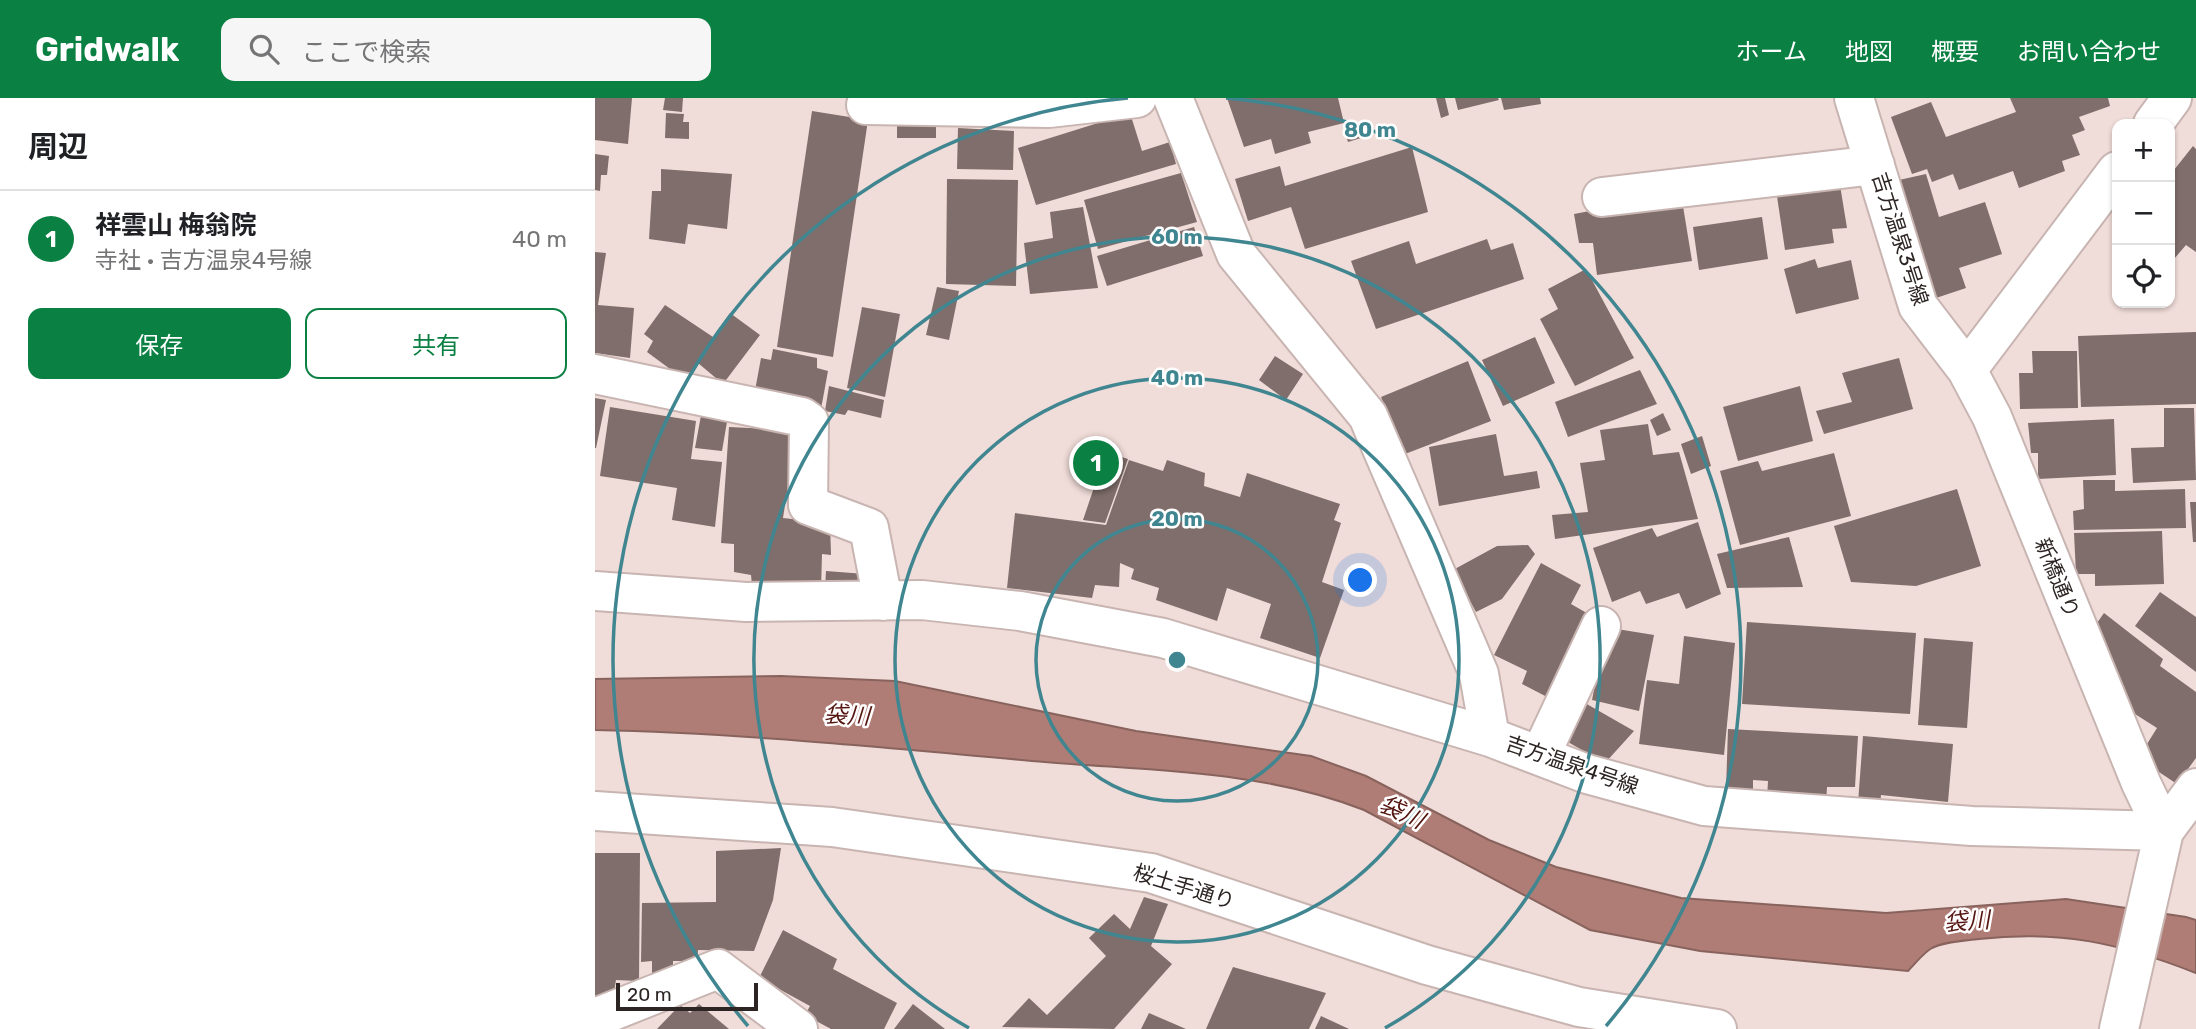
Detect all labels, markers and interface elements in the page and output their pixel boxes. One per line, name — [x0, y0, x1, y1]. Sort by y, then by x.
search box — [221, 18, 711, 81]
text: Gridwalk — [35, 30, 179, 69]
icon: search — [245, 30, 283, 68]
text: ここで検索 — [301, 37, 431, 68]
text: ホーム — [1736, 38, 1807, 66]
text: 地図 — [1845, 38, 1893, 66]
text: 概要 — [1931, 38, 1979, 66]
text: お問い合わせ — [2017, 38, 2161, 66]
text: 80 m — [1344, 117, 1396, 142]
map controls — [2112, 119, 2175, 308]
button: + — [2112, 119, 2175, 182]
text: 周辺 — [28, 129, 88, 165]
street label: 吉方温泉3号線 — [1867, 169, 1934, 309]
button: − — [2112, 182, 2175, 245]
text: 祥雲山 梅翁院 — [95, 210, 257, 241]
text: 60 m — [1151, 224, 1203, 249]
text: 1 — [45, 225, 57, 253]
text: 40 m — [512, 225, 567, 253]
button: locate — [2112, 245, 2175, 308]
text: 寺社 · 吉方温泉4号線 — [95, 246, 312, 274]
button: 保存 — [28, 308, 291, 379]
button: 共有 — [305, 308, 567, 379]
text: 40 m — [1151, 365, 1203, 390]
pin: 1 — [1073, 437, 1119, 489]
text: 20 m — [1151, 506, 1203, 531]
street label: 新橋通り — [2030, 534, 2085, 621]
your location — [1343, 563, 1377, 597]
centre of rings — [1165, 648, 1189, 672]
water label: 袋川 — [823, 700, 874, 730]
street label: 吉方温泉4号線 — [1502, 730, 1642, 799]
water label: 袋川 — [1375, 790, 1431, 836]
street label: 桜土手通り — [1130, 859, 1238, 914]
water label: 袋川 — [1943, 905, 1994, 937]
scale bar — [616, 980, 758, 1012]
text: 20 m — [627, 983, 672, 1006]

